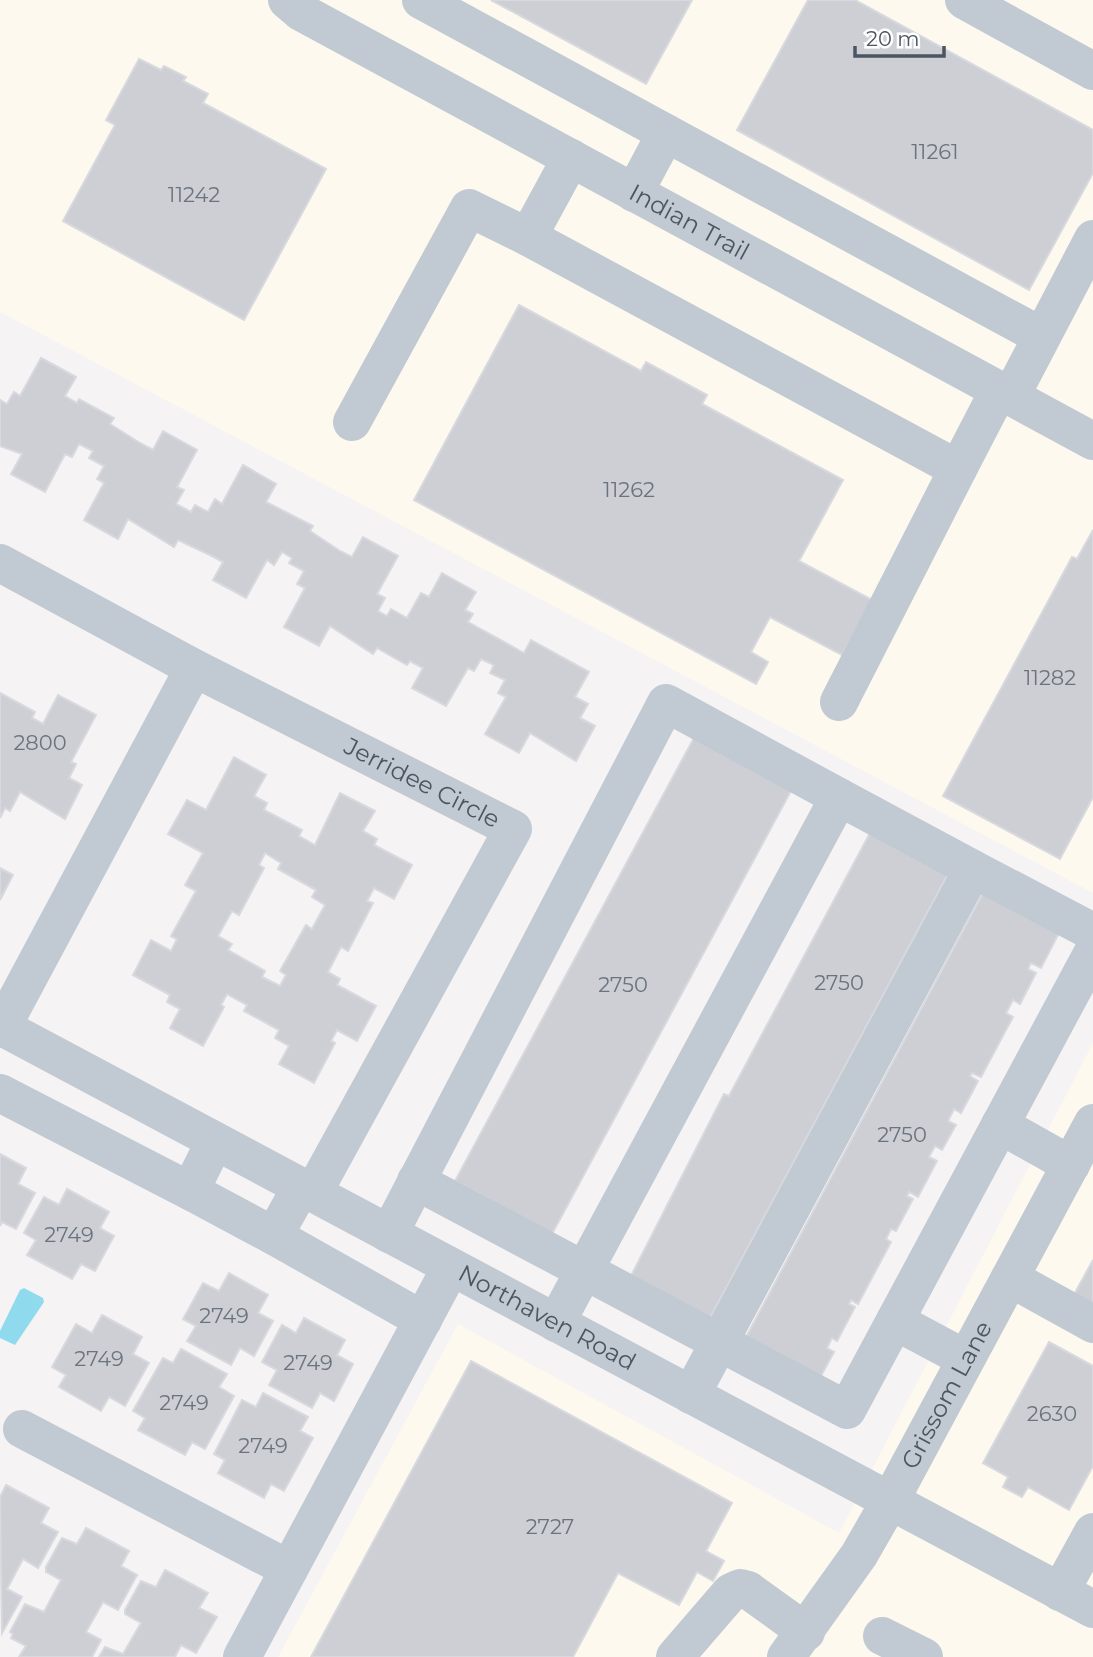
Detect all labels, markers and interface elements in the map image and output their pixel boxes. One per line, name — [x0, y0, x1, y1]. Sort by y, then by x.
scale bar — [855, 14, 944, 58]
text: 20 m — [866, 26, 920, 51]
house number: 11261 — [911, 139, 959, 164]
street label: Indian Trail — [624, 178, 755, 266]
house number: 11242 — [168, 182, 220, 207]
house number: 11262 — [603, 477, 655, 502]
house number: 11282 — [1024, 665, 1076, 690]
house number: 2800 — [13, 730, 67, 755]
street label: Jerridee Circle — [339, 731, 505, 834]
house number: 2750 — [814, 970, 864, 995]
house number: 2750 — [598, 972, 648, 997]
house number: 2750 — [877, 1122, 927, 1147]
house number: 2749 — [44, 1222, 94, 1247]
street label: Northaven Road — [454, 1258, 641, 1376]
house number: 2749 — [199, 1303, 249, 1328]
street label: Grissom Lane — [895, 1316, 998, 1474]
house number: 2749 — [74, 1346, 124, 1371]
house number: 2749 — [283, 1350, 333, 1375]
house number: 2749 — [159, 1390, 209, 1415]
house number: 2630 — [1027, 1401, 1077, 1426]
house number: 2749 — [238, 1433, 288, 1458]
house number: 2727 — [526, 1514, 574, 1539]

